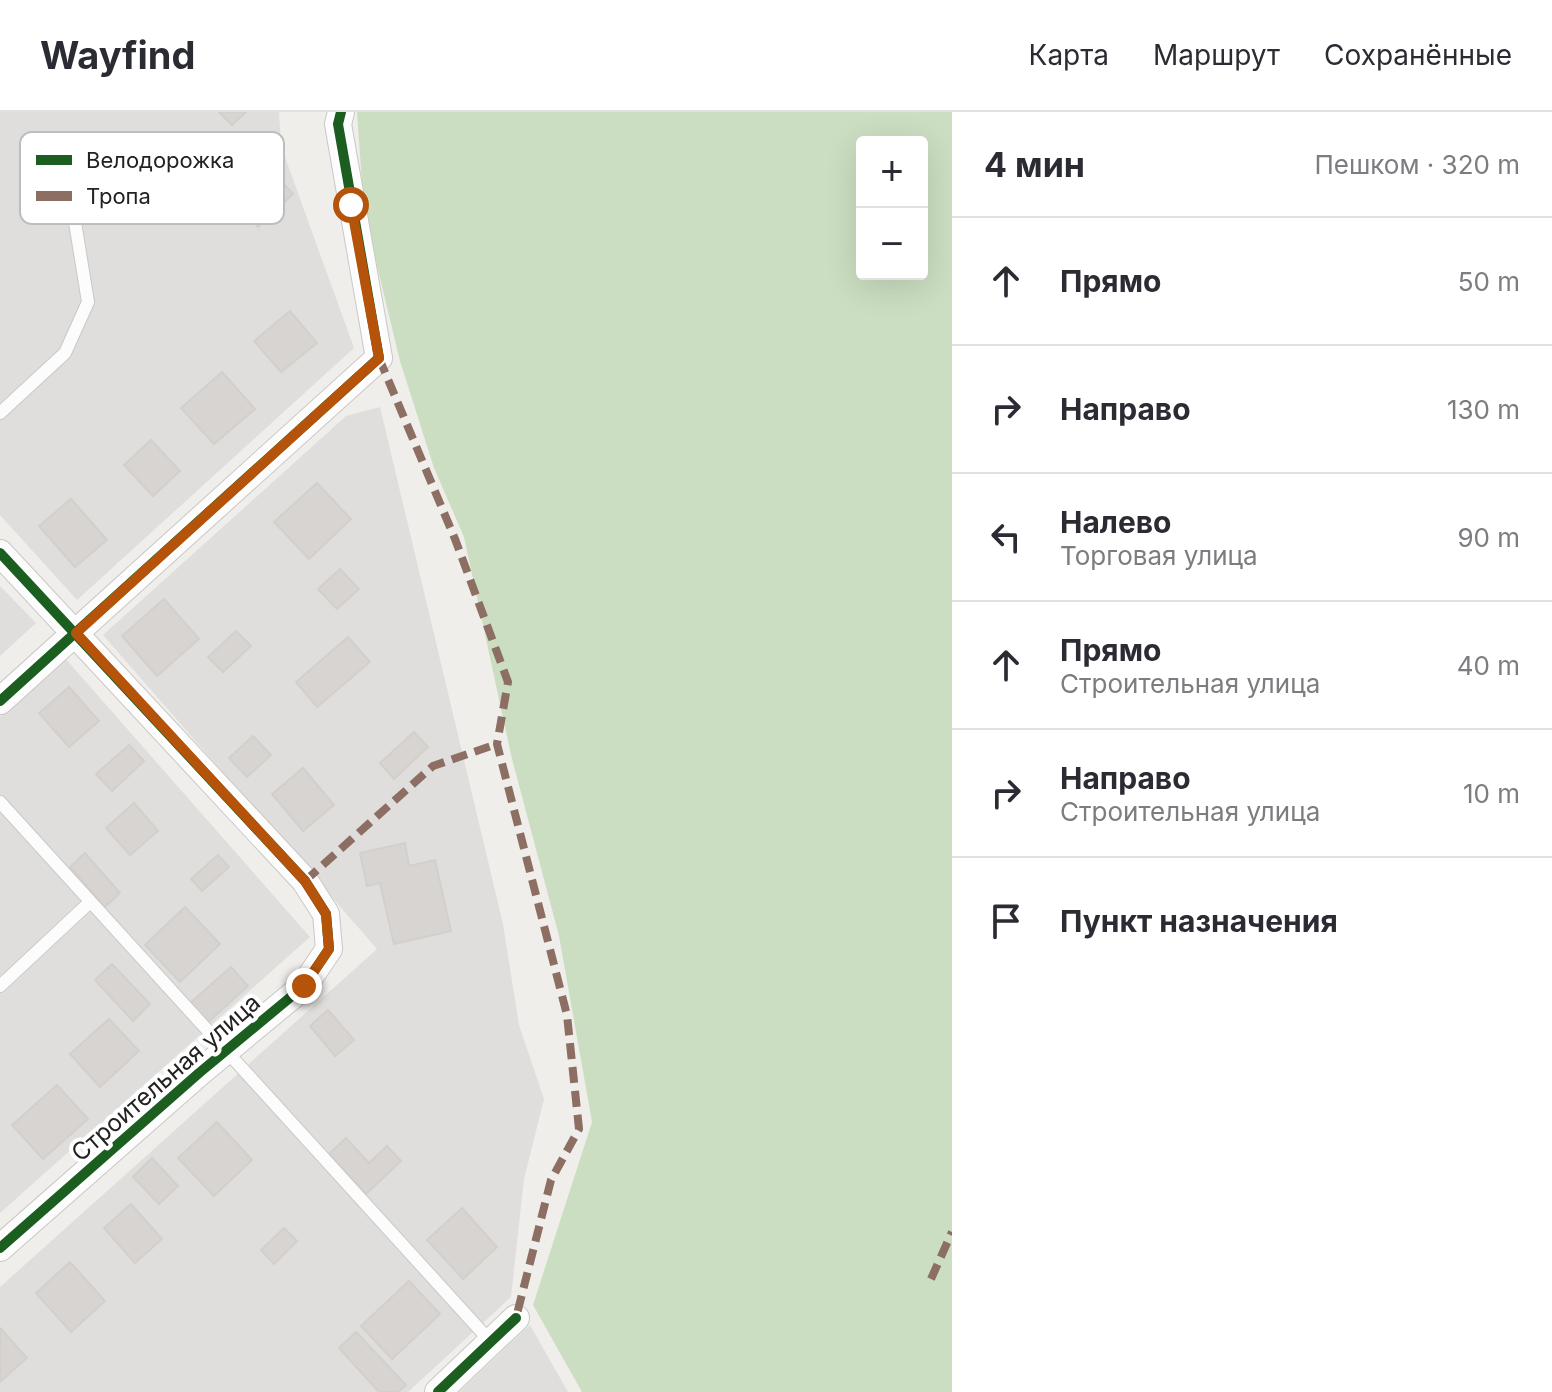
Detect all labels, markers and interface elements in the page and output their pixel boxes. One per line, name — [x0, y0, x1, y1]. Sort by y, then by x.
text: Wayfind — [40, 32, 195, 78]
text: Карта — [1029, 38, 1109, 72]
text: Маршрут — [1153, 38, 1280, 72]
text: Сохранённые — [1324, 38, 1512, 72]
legend — [20, 132, 284, 224]
map controls — [856, 136, 928, 280]
button: + — [856, 136, 928, 208]
text: 4 мин — [984, 144, 1085, 185]
text: Велодорожка — [86, 147, 234, 173]
text: Пешком · 320 m — [1315, 149, 1520, 180]
text: Тропа — [86, 183, 151, 209]
route start — [333, 187, 369, 223]
button: − — [856, 208, 928, 280]
icon: ahead — [984, 259, 1028, 303]
text: Прямо — [1060, 263, 1161, 299]
text: 50 m — [1458, 266, 1520, 297]
icon: right — [984, 387, 1028, 431]
text: Направо — [1060, 391, 1191, 427]
text: 130 m — [1447, 394, 1520, 425]
text: Налево — [1060, 504, 1172, 540]
icon: left — [984, 515, 1028, 559]
text: 90 m — [1457, 522, 1520, 553]
text: Торговая улица — [1060, 540, 1258, 571]
text: Прямо — [1060, 632, 1161, 668]
icon: ahead — [984, 643, 1028, 687]
text: 40 m — [1457, 650, 1520, 681]
text: Строительная улица — [1060, 668, 1320, 699]
text: Направо — [1060, 760, 1191, 796]
icon: right — [984, 771, 1028, 815]
text: 10 m — [1463, 778, 1520, 809]
text: Строительная улица — [1060, 796, 1320, 827]
icon: arrive — [984, 899, 1028, 943]
text: Пункт назначения — [1060, 903, 1338, 939]
route end — [286, 968, 322, 1004]
street label: Строительная улица — [65, 988, 266, 1167]

